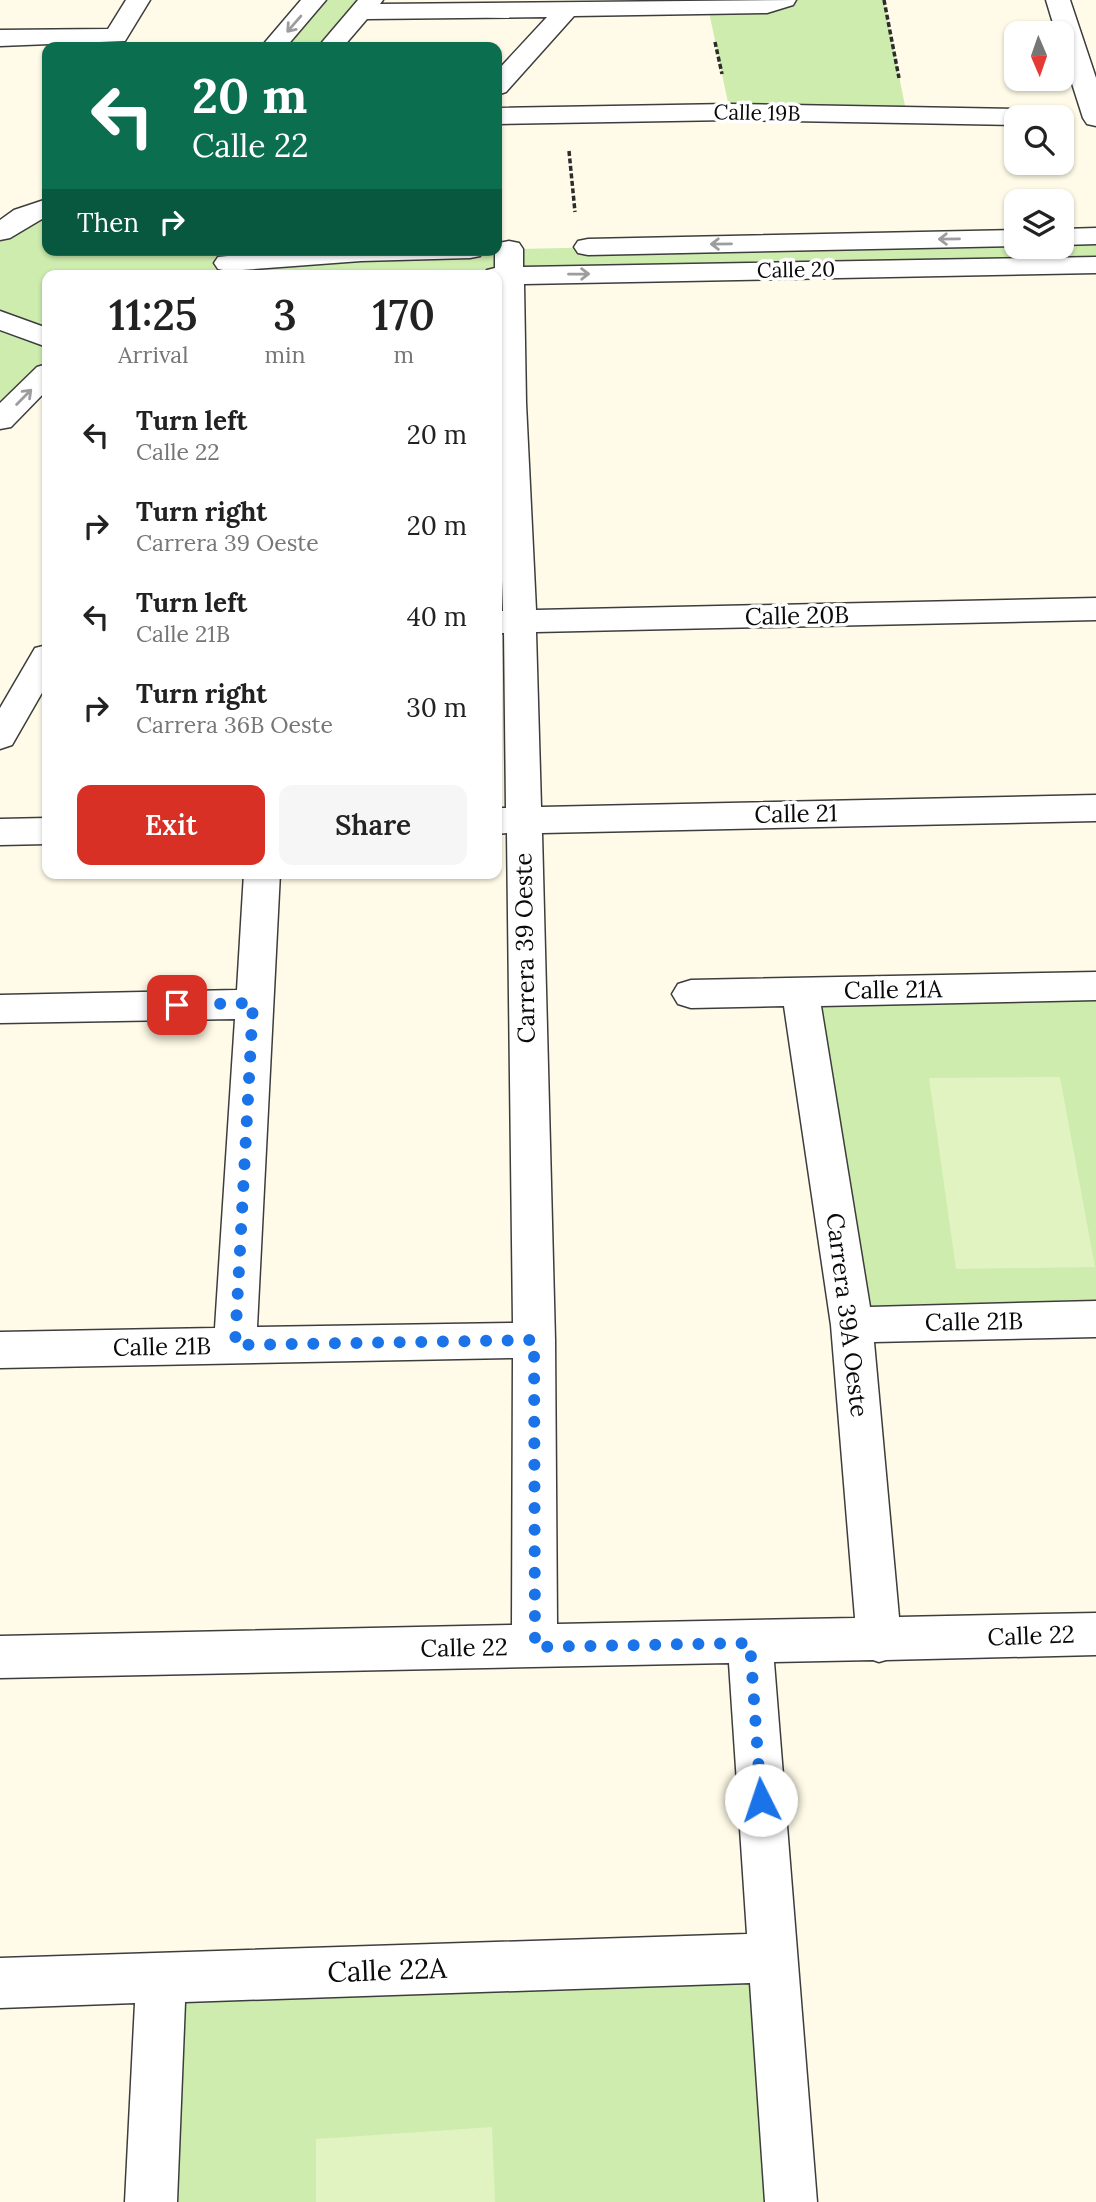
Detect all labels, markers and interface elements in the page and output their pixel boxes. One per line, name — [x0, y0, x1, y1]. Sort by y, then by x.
one-way arrow — [286, 14, 302, 32]
north arrow — [1004, 21, 1074, 91]
map controls — [1004, 21, 1074, 259]
text: 20 m — [192, 64, 307, 126]
icon: left — [77, 70, 168, 161]
street label: Calle 19B — [713, 98, 801, 127]
button: search — [1004, 105, 1074, 175]
text: Calle 22 — [192, 125, 308, 166]
button: layers — [1004, 189, 1074, 259]
icon: right — [153, 203, 191, 241]
text: Then — [77, 206, 139, 239]
one-way arrow — [937, 233, 960, 246]
one-way arrow — [710, 238, 733, 251]
street label: Calle 20 — [757, 255, 835, 284]
one-way arrow — [567, 268, 590, 281]
text: 11:25 — [109, 288, 198, 342]
text: 3 — [273, 288, 297, 342]
text: 170 — [372, 288, 435, 342]
text: Arrival — [118, 340, 188, 369]
text: min — [265, 340, 306, 369]
text: m — [393, 340, 414, 369]
one-way arrow — [15, 388, 32, 405]
text: Turn left — [136, 404, 247, 437]
icon: left — [77, 416, 115, 454]
text: 20 m — [407, 418, 467, 451]
text: Calle 22 — [136, 437, 220, 466]
text: Turn right — [136, 495, 267, 528]
icon: right — [77, 507, 115, 545]
text: 20 m — [407, 509, 467, 542]
text: Carrera 39 Oeste — [136, 528, 319, 557]
text: Turn left — [136, 586, 247, 619]
icon: left — [77, 598, 115, 636]
street label: Calle 20B — [745, 599, 849, 632]
text: 40 m — [407, 600, 467, 633]
text: Calle 21B — [136, 619, 230, 648]
text: Turn right — [136, 677, 267, 710]
icon: right — [77, 689, 115, 727]
text: 30 m — [406, 691, 467, 724]
text: Carrera 36B Oeste — [136, 710, 333, 739]
button: Exit — [77, 785, 265, 865]
button: Share — [279, 785, 467, 865]
street label: Calle 21 — [754, 797, 838, 830]
street label: Carrera 39 Oeste — [507, 852, 542, 1044]
street label: Calle 21A — [843, 973, 943, 1006]
pin — [147, 975, 207, 1035]
icon: arrive — [158, 986, 196, 1024]
street label: Carrera 39A Oeste — [820, 1211, 875, 1419]
street label: Calle 21B — [925, 1305, 1023, 1338]
street label: Calle 21B — [113, 1330, 211, 1363]
street label: Calle 22 — [987, 1618, 1075, 1653]
street label: Calle 22 — [420, 1631, 508, 1664]
position arrow — [724, 1763, 798, 1837]
street label: Calle 22A — [327, 1950, 448, 1990]

